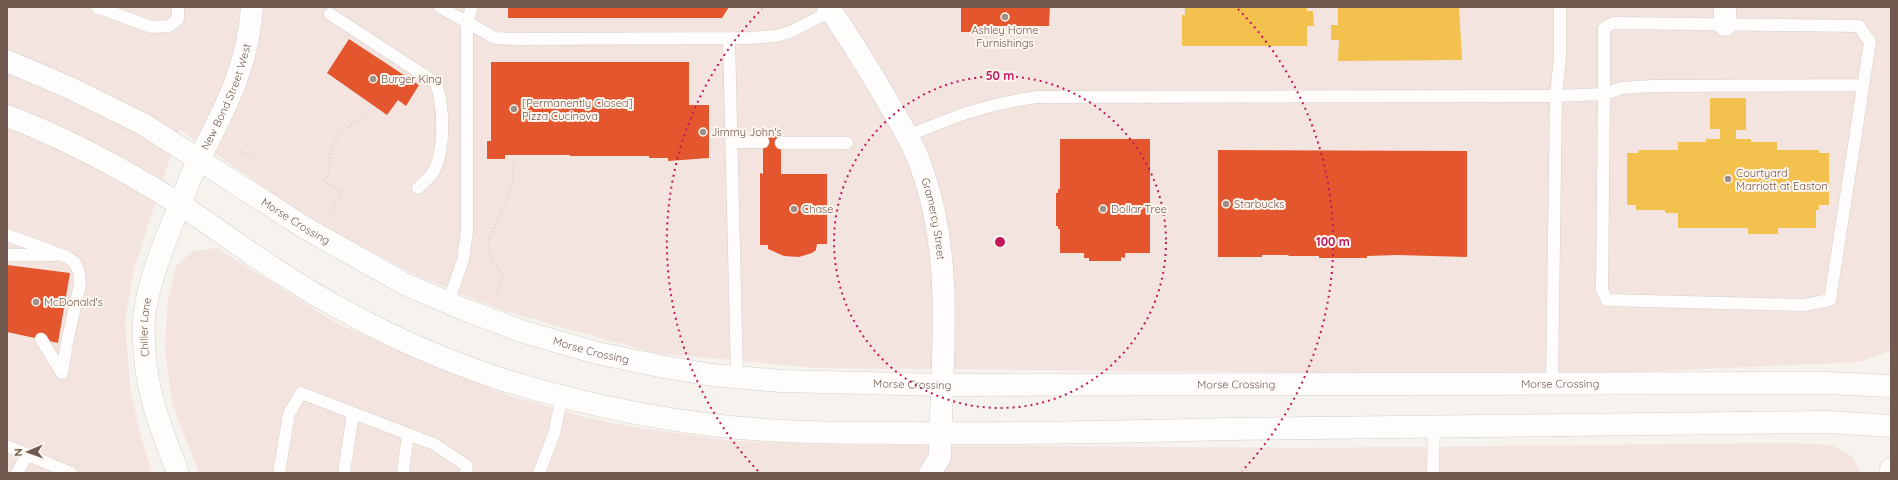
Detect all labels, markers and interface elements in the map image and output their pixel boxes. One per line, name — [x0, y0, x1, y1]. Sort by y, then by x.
marker: Ashley Home Furnishings — [1000, 12, 1010, 22]
place label: Ashley Home Furnishings — [971, 23, 1039, 50]
street label: New Bond Street West — [198, 42, 254, 152]
text: 50 m — [986, 68, 1014, 83]
place label: Burger King — [381, 72, 442, 86]
marker: Burger King — [368, 74, 378, 84]
place label: [Permanently Closed] Pizza Cucinova — [522, 96, 633, 123]
marker: [Permanently Closed] Pizza Cucinova — [509, 104, 519, 114]
place label: Jimmy John's — [711, 125, 782, 139]
marker: Jimmy John's — [698, 127, 708, 137]
place label: Courtyard Marriott at Easton — [1736, 166, 1828, 193]
marker: Courtyard Marriott at Easton — [1723, 174, 1733, 184]
street label: Gramercy Street — [918, 176, 948, 261]
street label: Morse Crossing — [259, 195, 333, 248]
place label: Starbucks — [1234, 197, 1284, 211]
marker: Starbucks — [1221, 199, 1231, 209]
place label: Chase — [802, 202, 833, 216]
place label: Dollar Tree — [1111, 202, 1167, 216]
marker: Chase — [789, 204, 799, 214]
marker: Dollar Tree — [1098, 204, 1108, 214]
text: 100 m — [1316, 234, 1350, 249]
centre of rings — [993, 235, 1007, 249]
place label: McDonald's — [44, 295, 103, 309]
street label: Chiller Lane — [137, 296, 154, 357]
marker: McDonald's — [31, 297, 41, 307]
street label: Morse Crossing — [551, 334, 630, 366]
street label: Morse Crossing — [873, 376, 951, 392]
street label: Morse Crossing — [1197, 377, 1275, 391]
street label: Morse Crossing — [1521, 377, 1599, 391]
north arrow — [8, 432, 48, 472]
text: N — [11, 448, 25, 457]

